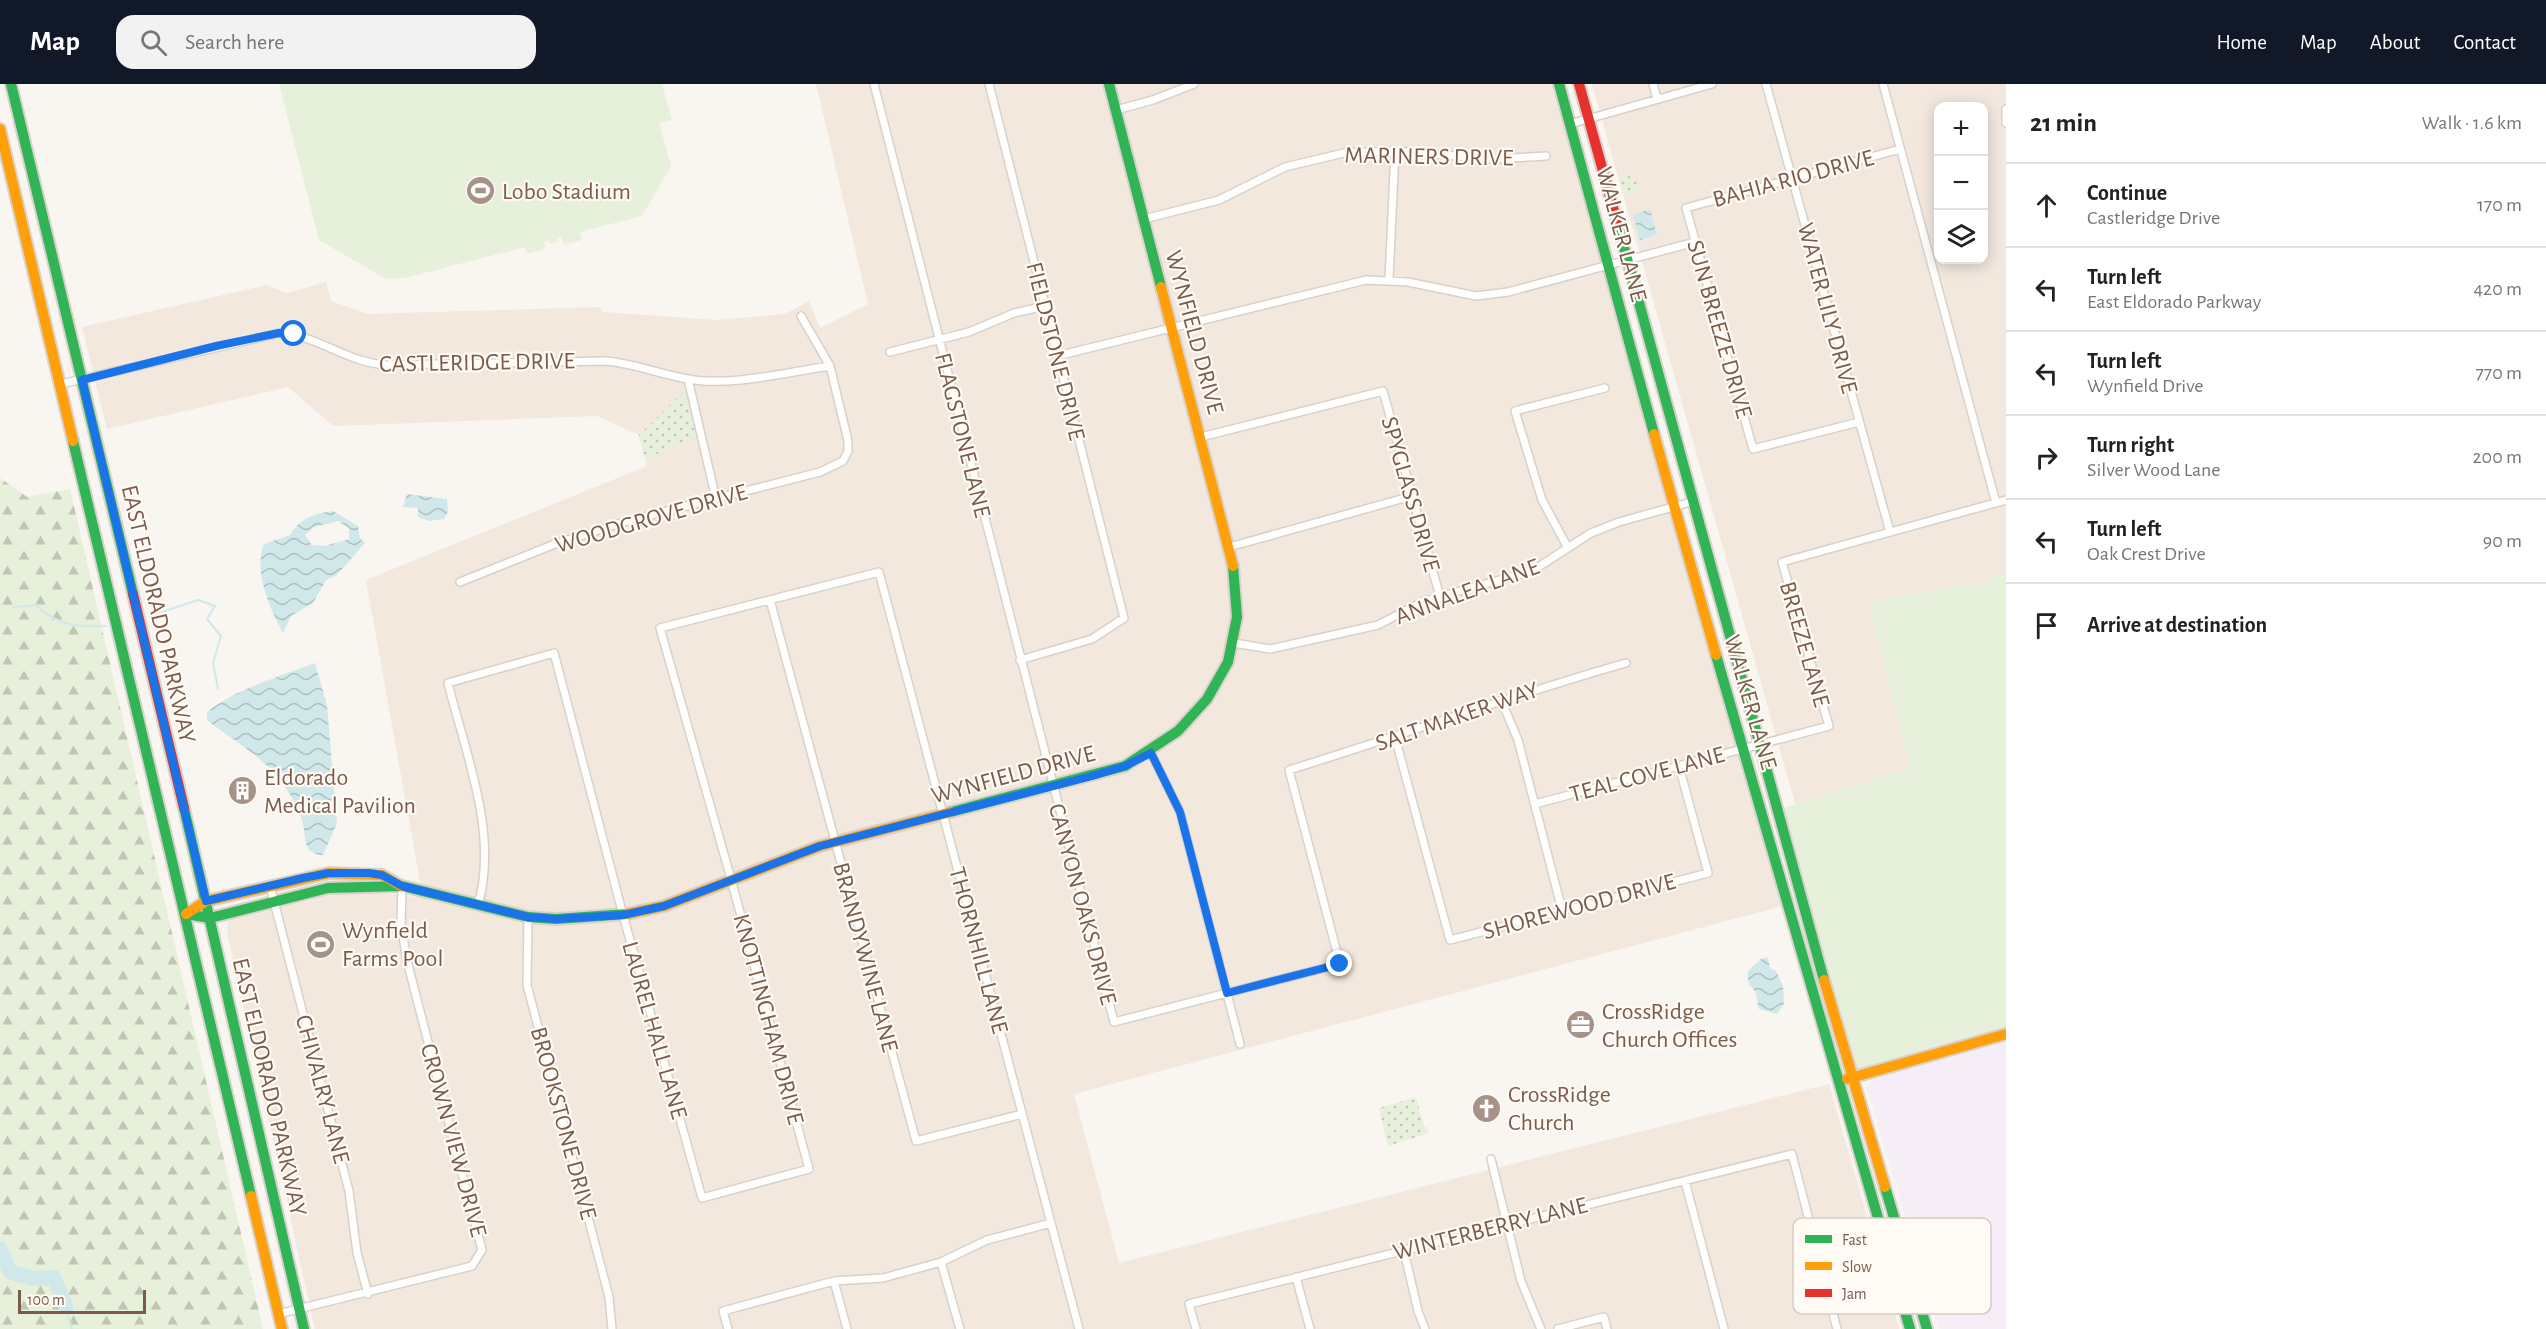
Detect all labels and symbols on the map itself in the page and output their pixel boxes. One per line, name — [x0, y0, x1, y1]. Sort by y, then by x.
street label: MARINERS DRIVE — [1344, 144, 1514, 170]
street label: BAHIA RIO DRIVE — [1710, 146, 1877, 212]
street label: WALKER LANE — [1592, 164, 1651, 305]
sports icon: Lobo Stadium — [465, 175, 497, 207]
place label: Lobo Stadium — [502, 180, 631, 204]
street label: WATER LILY DRIVE — [1793, 220, 1861, 397]
street label: SUN BREEZE DRIVE — [1682, 237, 1756, 422]
street label: WYNFIELD DRIVE — [1161, 248, 1228, 417]
street label: FIELDSTONE DRIVE — [1021, 260, 1089, 443]
route start — [280, 320, 306, 346]
street label: CASTLERIDGE DRIVE — [379, 349, 576, 377]
street label: FLAGSTONE LANE — [930, 350, 994, 521]
street label: SPYGLASS DRIVE — [1376, 414, 1444, 575]
street label: WOODGROVE DRIVE — [553, 480, 750, 558]
street label: EAST ELDORADO PARKWAY — [117, 483, 200, 746]
street label: ANNALEA LANE — [1392, 555, 1543, 629]
street label: BREEZE LANE — [1775, 579, 1834, 710]
street label: WALKER LANE — [1719, 632, 1781, 773]
street label: SALT MAKER WAY — [1373, 678, 1542, 756]
street label: WYNFIELD DRIVE — [929, 741, 1098, 808]
street label: TEAL COVE LANE — [1567, 743, 1728, 807]
place label: Eldorado Medical Pavilion — [264, 766, 416, 818]
building icon: Eldorado Medical Pavilion — [227, 775, 259, 807]
street label: CANYON OAKS DRIVE — [1044, 801, 1121, 1008]
street label: BRANDYWINE LANE — [828, 860, 902, 1055]
street label: THORNHILL LANE — [944, 864, 1012, 1037]
street label: SHOREWOOD DRIVE — [1480, 870, 1679, 944]
street label: KNOTTINGHAM DRIVE — [728, 911, 808, 1128]
place label: Wynfield Farms Pool — [342, 919, 443, 971]
sports icon: Wynfield Farms Pool — [305, 928, 337, 960]
street label: LAUREL HALL LANE — [617, 939, 691, 1122]
route end — [1326, 950, 1352, 976]
street label: EAST ELDORADO PARKWAY — [228, 956, 311, 1219]
place label: CrossRidge Church Offices — [1602, 1000, 1737, 1052]
office icon: CrossRidge Church Offices — [1565, 1009, 1597, 1041]
street label: CHIVALRY LANE — [291, 1012, 354, 1167]
street label: BROOKSTONE DRIVE — [526, 1024, 600, 1223]
street label: CROWN VIEW DRIVE — [416, 1041, 490, 1240]
place label: CrossRidge Church — [1508, 1083, 1611, 1135]
church icon: CrossRidge Church — [1471, 1092, 1503, 1124]
street label: WINTERBERRY LANE — [1391, 1193, 1590, 1265]
legend — [1793, 1218, 1991, 1314]
text: Fast — [1842, 1232, 1867, 1248]
text: Slow — [1842, 1259, 1872, 1275]
text: Jam — [1842, 1286, 1867, 1302]
scale bar — [18, 1287, 146, 1314]

